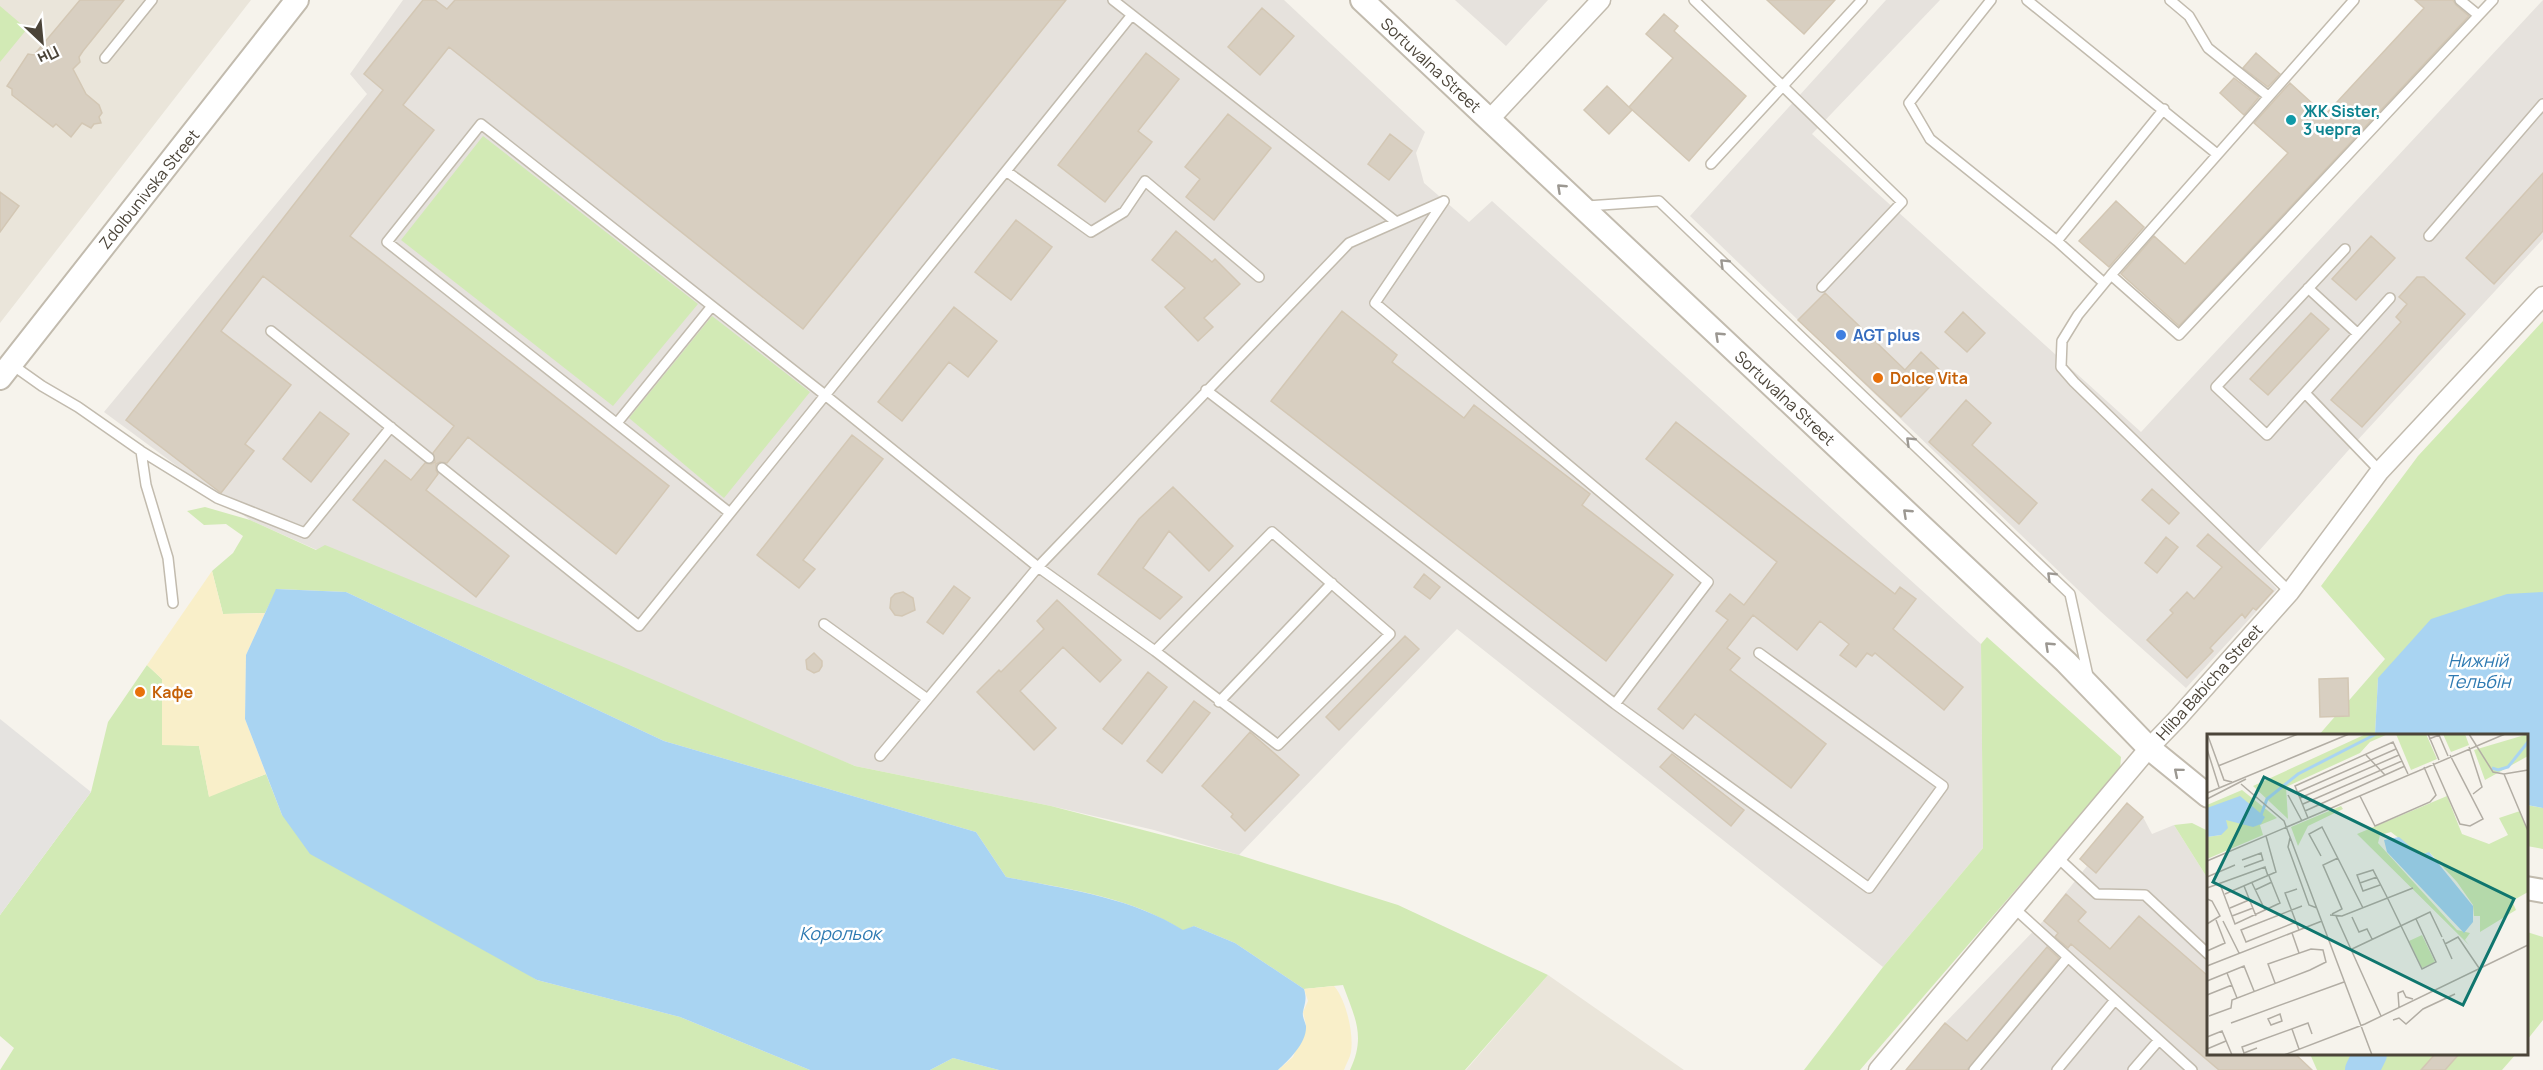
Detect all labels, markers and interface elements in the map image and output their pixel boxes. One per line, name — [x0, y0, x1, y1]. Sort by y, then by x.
north arrow — [12, 12, 72, 72]
street label: Sortuvalna Street — [1376, 13, 1486, 117]
text: Пн — [34, 41, 63, 70]
place label: ЖК Sister, 3 черга — [2303, 100, 2381, 140]
marker: ЖК Sister, 3 черга — [2284, 113, 2298, 127]
street label: Zdolbunivska Street — [94, 125, 204, 253]
one-way arrow — [1558, 185, 1569, 196]
one-way arrow — [1720, 259, 1730, 270]
place label: AGT plus — [1853, 324, 1921, 346]
marker: AGT plus — [1834, 328, 1848, 342]
one-way arrow — [1715, 332, 1725, 343]
street label: Sortuvalna Street — [1730, 346, 1840, 450]
place label: Dolce Vita — [1890, 367, 1968, 389]
marker: Dolce Vita — [1871, 371, 1885, 385]
one-way arrow — [1907, 437, 1917, 448]
one-way arrow — [1903, 509, 1913, 520]
one-way arrow — [2048, 572, 2058, 583]
street label: Hliba Babicha Street — [2151, 619, 2267, 745]
one-way arrow — [2045, 642, 2056, 653]
water label: Нижній Тельбін — [2445, 648, 2512, 693]
place label: Кафе — [152, 681, 194, 703]
marker: Кафе — [133, 685, 147, 699]
inset map — [2207, 734, 2528, 1055]
one-way arrow — [2174, 768, 2185, 779]
water label: Корольок — [799, 921, 884, 945]

